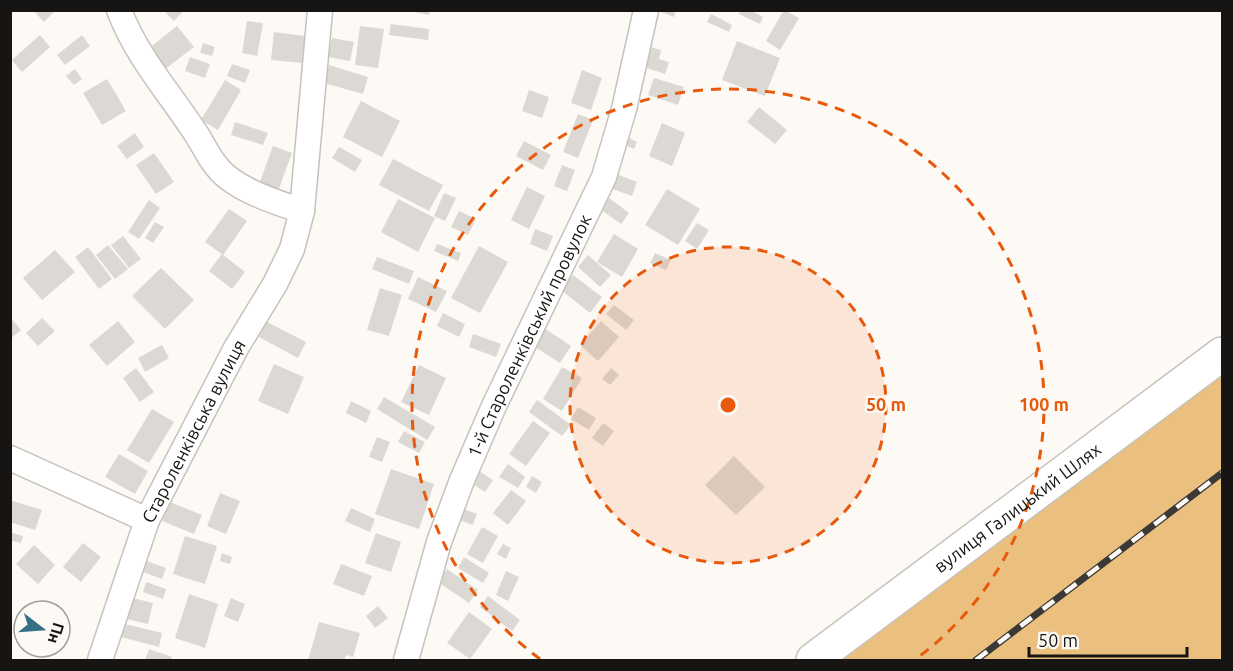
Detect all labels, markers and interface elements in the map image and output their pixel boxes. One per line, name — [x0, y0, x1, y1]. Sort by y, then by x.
street label: 1-й Староленківський провулок — [463, 211, 595, 460]
street label: Староленківська вулиця — [137, 336, 249, 526]
text: 50 m — [866, 394, 906, 414]
text: 100 m — [1019, 394, 1069, 414]
centre of rings — [718, 395, 738, 415]
street label: вулиця Галицький Шлях — [930, 438, 1104, 576]
north arrow — [12, 599, 72, 659]
scale bar — [1029, 620, 1186, 658]
text: Пн — [45, 621, 68, 646]
text: 50 m — [1038, 630, 1078, 650]

